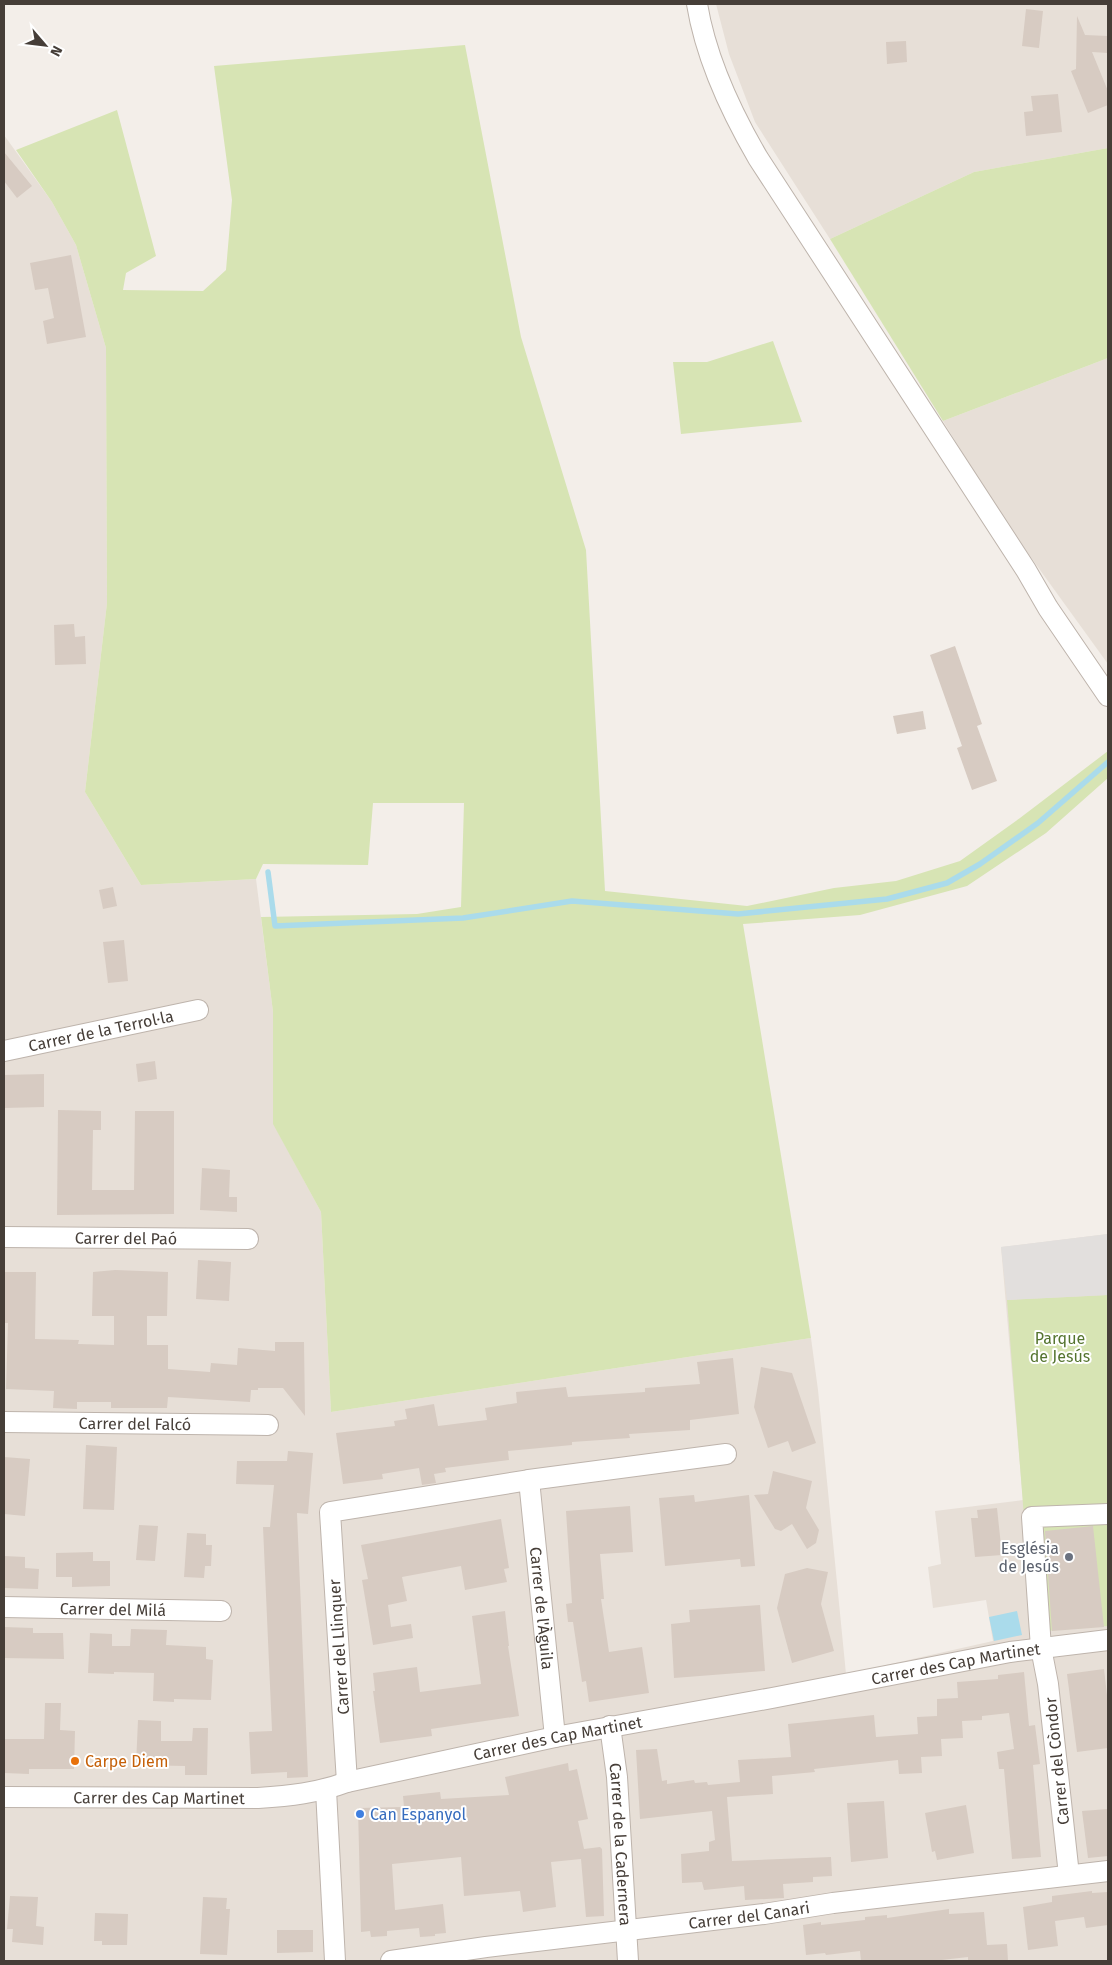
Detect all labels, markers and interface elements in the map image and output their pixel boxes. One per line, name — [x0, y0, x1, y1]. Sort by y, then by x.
north arrow — [20, 20, 70, 70]
text: N — [46, 43, 66, 59]
street label: Carrer de la Terrol·la — [27, 1006, 175, 1055]
street label: Carrer del Paó — [75, 1228, 177, 1248]
park label: Parque de Jesús — [1030, 1329, 1090, 1366]
street label: Carrer del Falcó — [79, 1413, 191, 1434]
place label: Església de Jesús — [999, 1539, 1059, 1576]
street label: Carrer de l'Àguila — [526, 1546, 558, 1670]
marker: Església de Jesús — [1063, 1551, 1075, 1563]
street label: Carrer del Llinquer — [325, 1578, 353, 1715]
street label: Carrer del Milá — [60, 1599, 166, 1619]
street label: Carrer des Cap Martinet — [870, 1639, 1041, 1688]
street label: Carrer del Còndor — [1041, 1695, 1073, 1826]
street label: Carrer des Cap Martinet — [472, 1712, 644, 1764]
place label: Carpe Diem — [85, 1752, 168, 1771]
marker: Carpe Diem — [69, 1755, 81, 1767]
street label: Carrer de la Cadernera — [606, 1762, 635, 1926]
street label: Carrer des Cap Martinet — [73, 1788, 245, 1807]
place label: Can Espanyol — [370, 1805, 467, 1824]
marker: Can Espanyol — [354, 1808, 366, 1820]
street label: Carrer del Canari — [687, 1897, 811, 1932]

